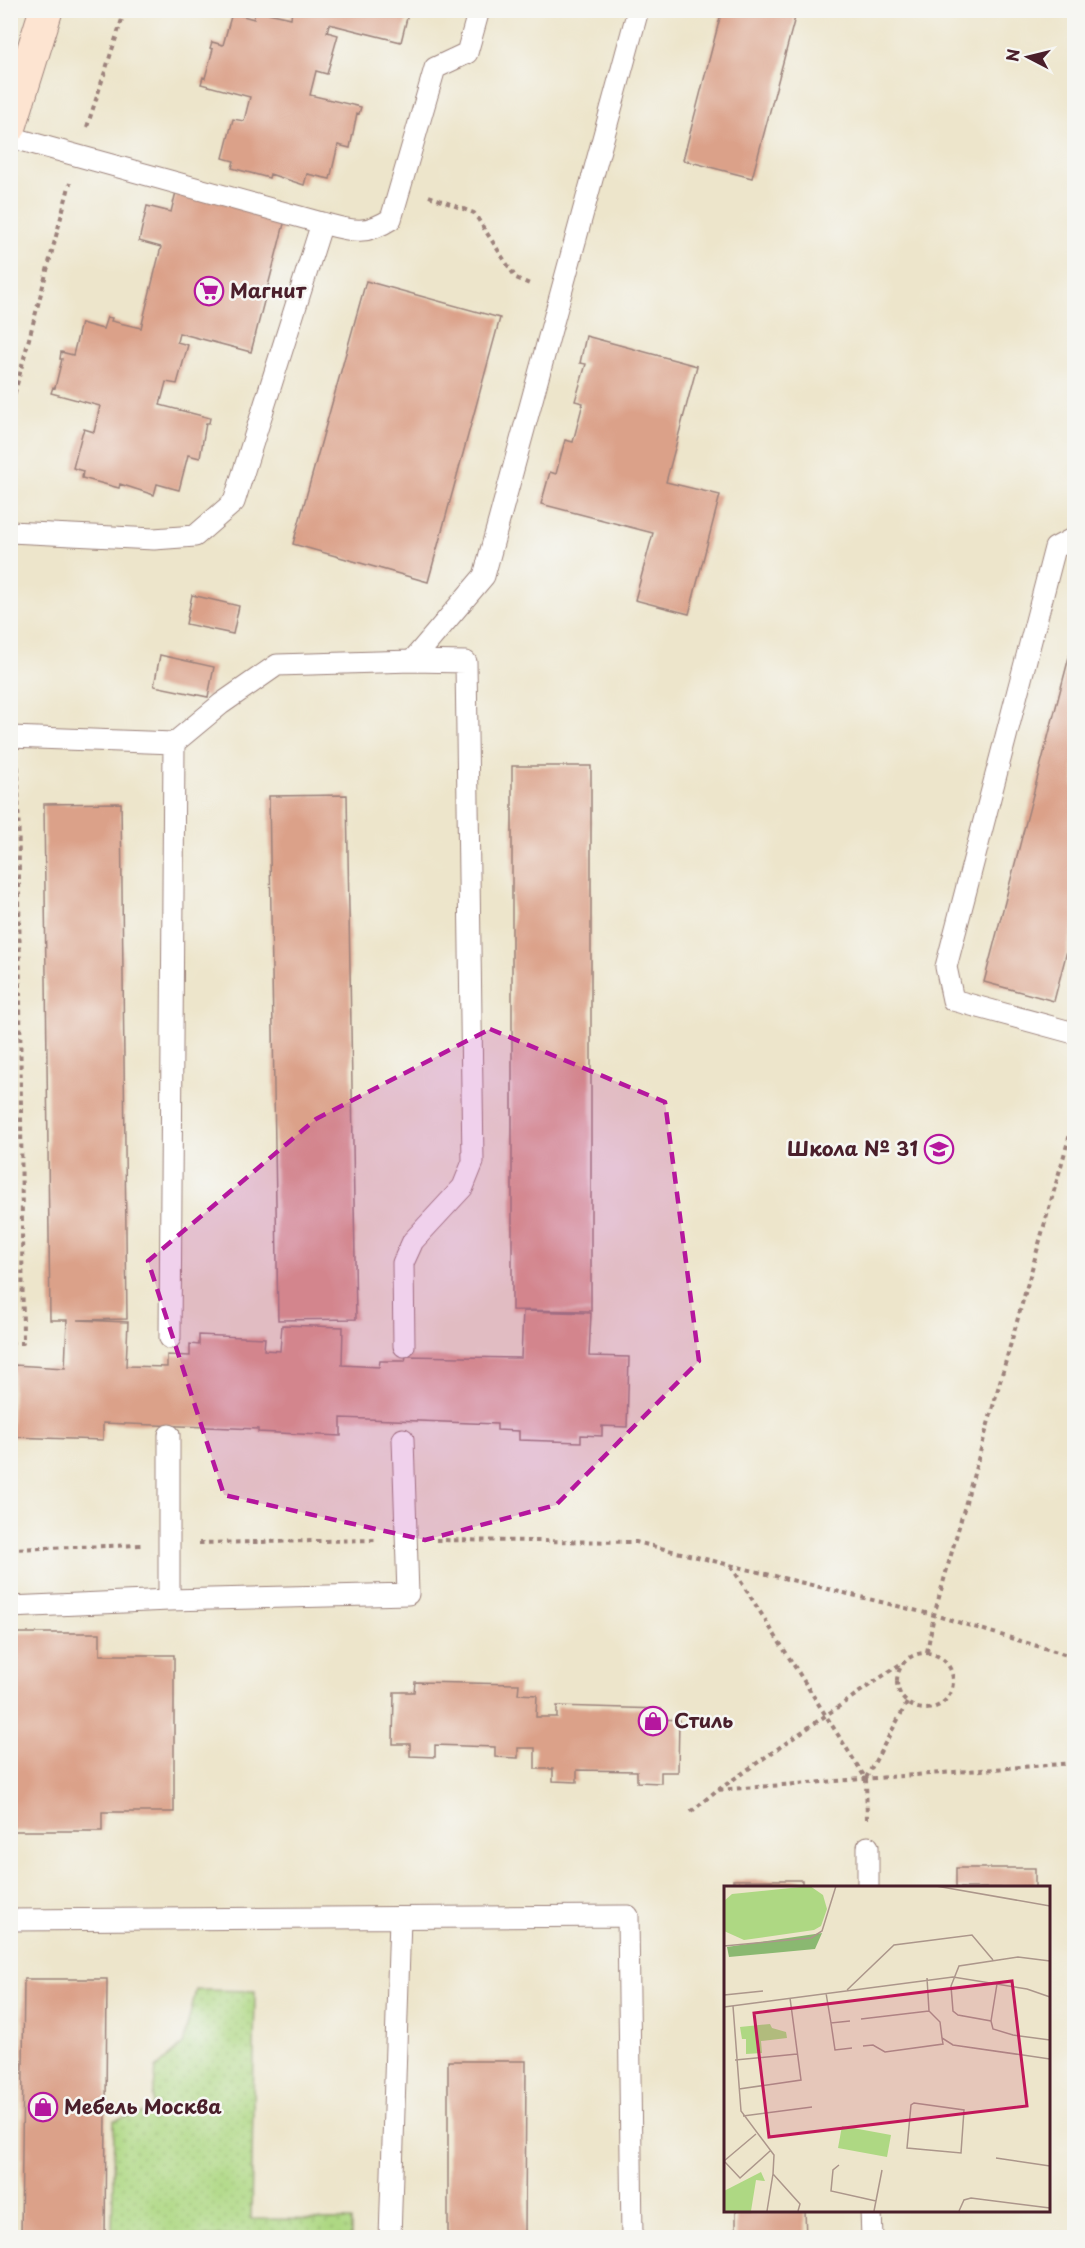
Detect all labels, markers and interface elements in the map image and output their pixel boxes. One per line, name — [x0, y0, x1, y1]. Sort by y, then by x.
north arrow — [998, 27, 1058, 87]
text: N — [999, 47, 1025, 63]
supermarket icon: Магнит — [193, 275, 225, 307]
place label: Магнит — [230, 275, 307, 305]
place label: Школа № 31 — [787, 1133, 918, 1163]
school or university icon: Школа № 31 — [923, 1133, 955, 1165]
shop icon: Стиль — [637, 1705, 669, 1737]
place label: Стиль — [674, 1705, 733, 1735]
inset map — [724, 1886, 1049, 2212]
shop icon: Мебель Москва — [27, 2091, 59, 2123]
place label: Мебель Москва — [64, 2091, 222, 2121]

